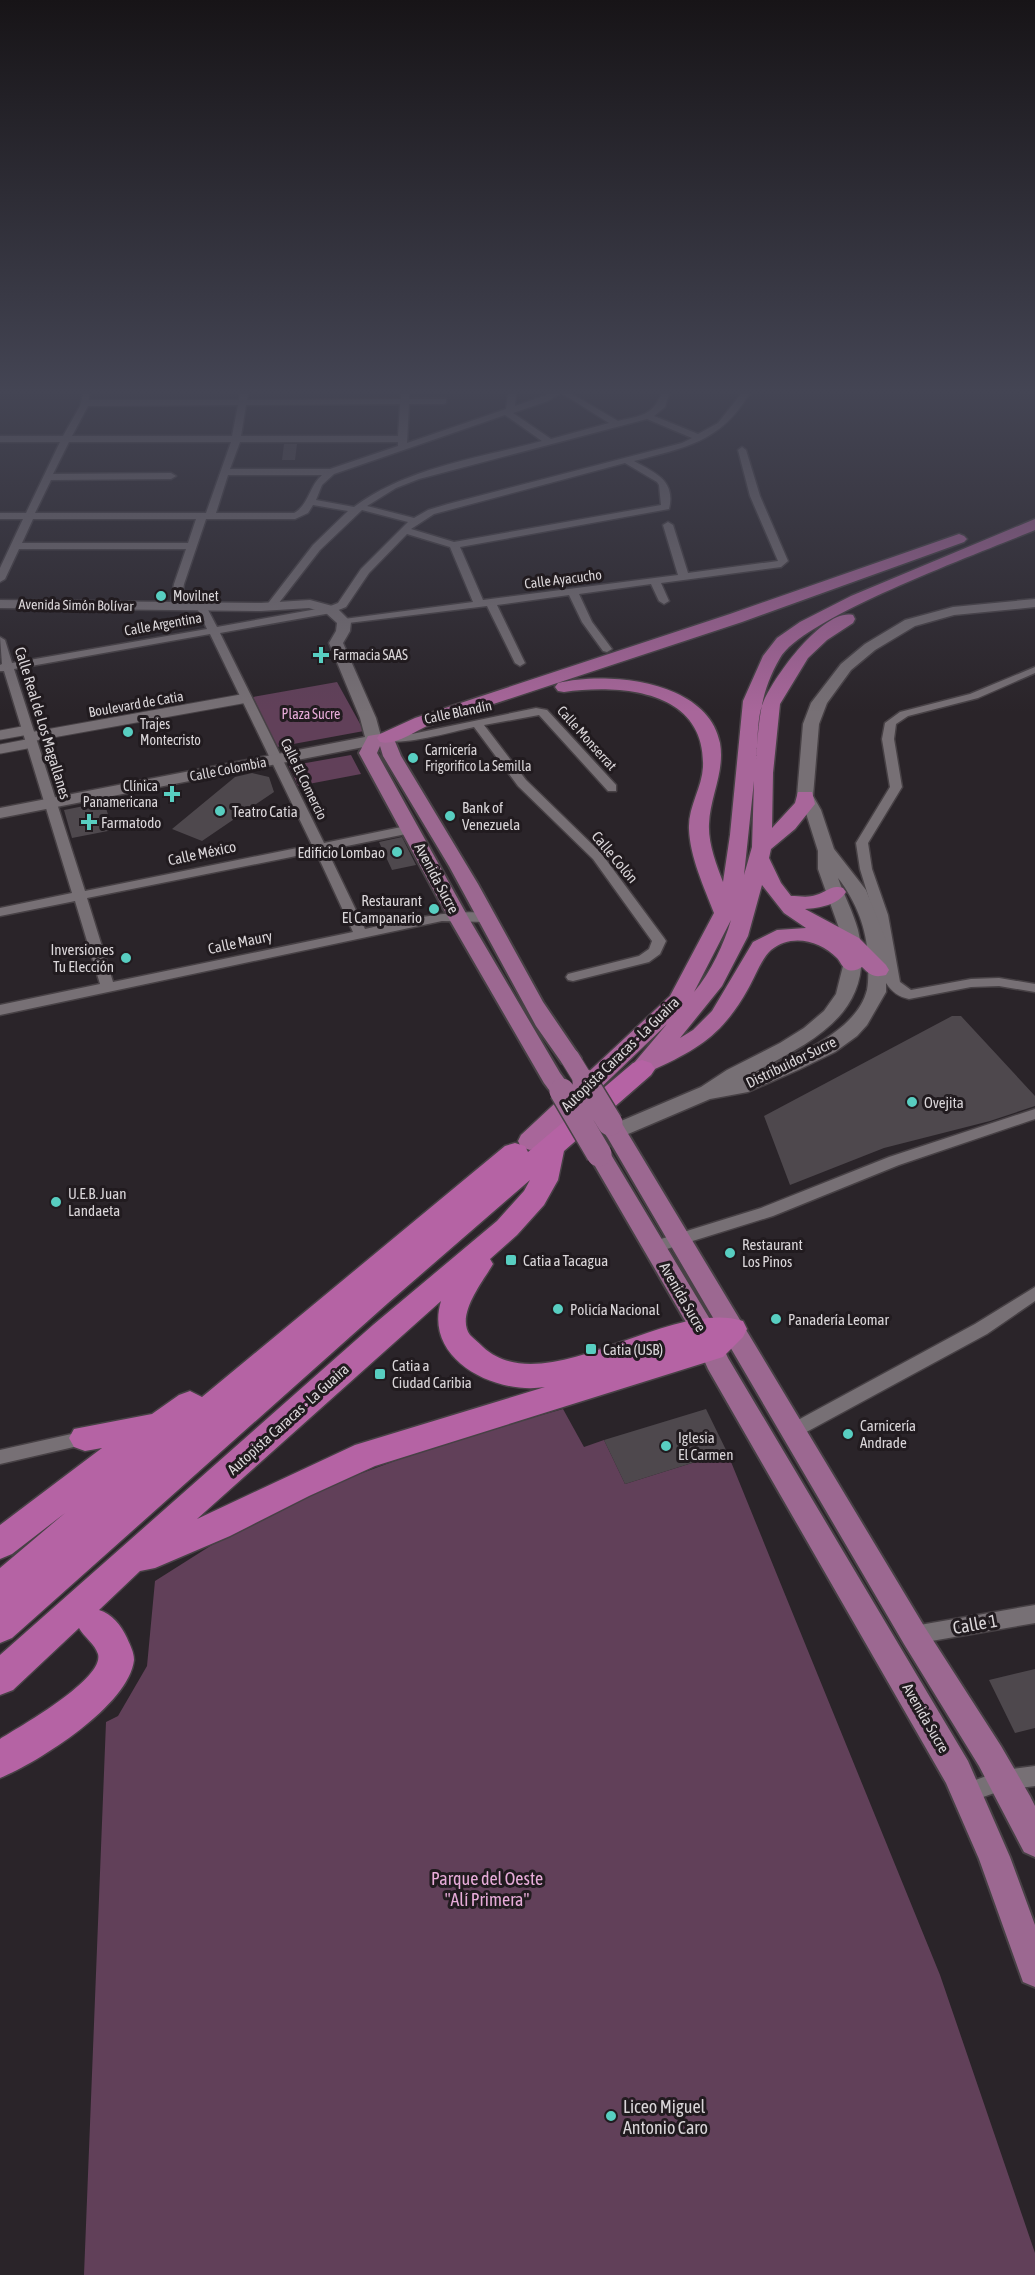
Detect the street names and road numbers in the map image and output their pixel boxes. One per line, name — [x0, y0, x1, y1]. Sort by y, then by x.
street label: Calle Ayacucho — [523, 566, 603, 592]
street label: Avenida Simón Bolívar — [18, 596, 134, 614]
street label: Calle Argentina — [123, 609, 203, 639]
street label: Calle Real de Los Magallanes — [12, 645, 74, 801]
street label: Boulevard de Catia — [87, 688, 185, 720]
street label: Calle Blandín — [423, 697, 493, 727]
street label: Calle Monserrat — [554, 703, 620, 773]
street label: Calle El Comercio — [277, 736, 331, 822]
street label: Calle Colombia — [188, 754, 268, 784]
street label: Calle Colón — [588, 828, 642, 886]
street label: Calle México — [166, 837, 238, 869]
street label: Avenida Sucre — [411, 840, 463, 916]
street label: Calle Maury — [206, 927, 274, 957]
street label: Autopista Caracas - La Guaira — [558, 993, 682, 1115]
street label: Distribuidor Sucre — [743, 1033, 839, 1091]
street label: Avenida Sucre — [656, 1259, 710, 1335]
street label: Autopista Caracas - La Guaira — [224, 1360, 352, 1478]
street label: Calle 1 — [951, 1610, 999, 1638]
street label: Avenida Sucre — [899, 1680, 953, 1756]

